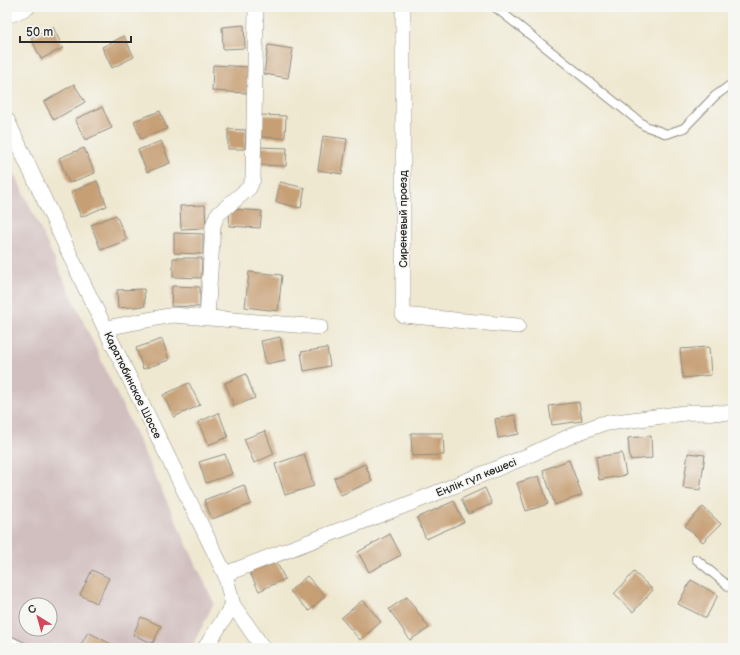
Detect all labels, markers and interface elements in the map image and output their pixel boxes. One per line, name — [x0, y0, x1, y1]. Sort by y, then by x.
scale bar — [20, 18, 131, 44]
text: 50 m — [26, 25, 53, 40]
street label: Сиреневый проезд — [397, 170, 410, 268]
street label: Каратюбинское Шоссе — [101, 330, 164, 441]
street label: Еңлік гүл көшесі — [434, 455, 518, 500]
north arrow — [18, 597, 58, 637]
text: С — [25, 602, 40, 617]

